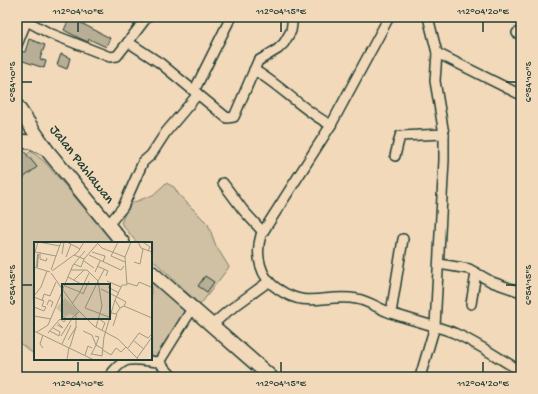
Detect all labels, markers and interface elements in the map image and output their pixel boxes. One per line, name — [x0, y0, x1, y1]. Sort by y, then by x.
text: 112°04'10"E — [52, 6, 104, 18]
text: 112°04'15"E — [255, 6, 307, 18]
text: 112°04'20"E — [456, 6, 509, 18]
text: 6°54'10"S — [7, 61, 19, 102]
text: 6°54'10"S — [523, 61, 535, 102]
street label: Jalan Pahlawan — [45, 122, 117, 208]
inset map — [34, 242, 152, 360]
text: 6°54'15"S — [7, 265, 19, 305]
text: 6°54'15"S — [523, 265, 535, 305]
text: 112°04'10"E — [52, 378, 104, 390]
text: 112°04'15"E — [255, 378, 307, 390]
text: 112°04'20"E — [456, 378, 509, 390]

